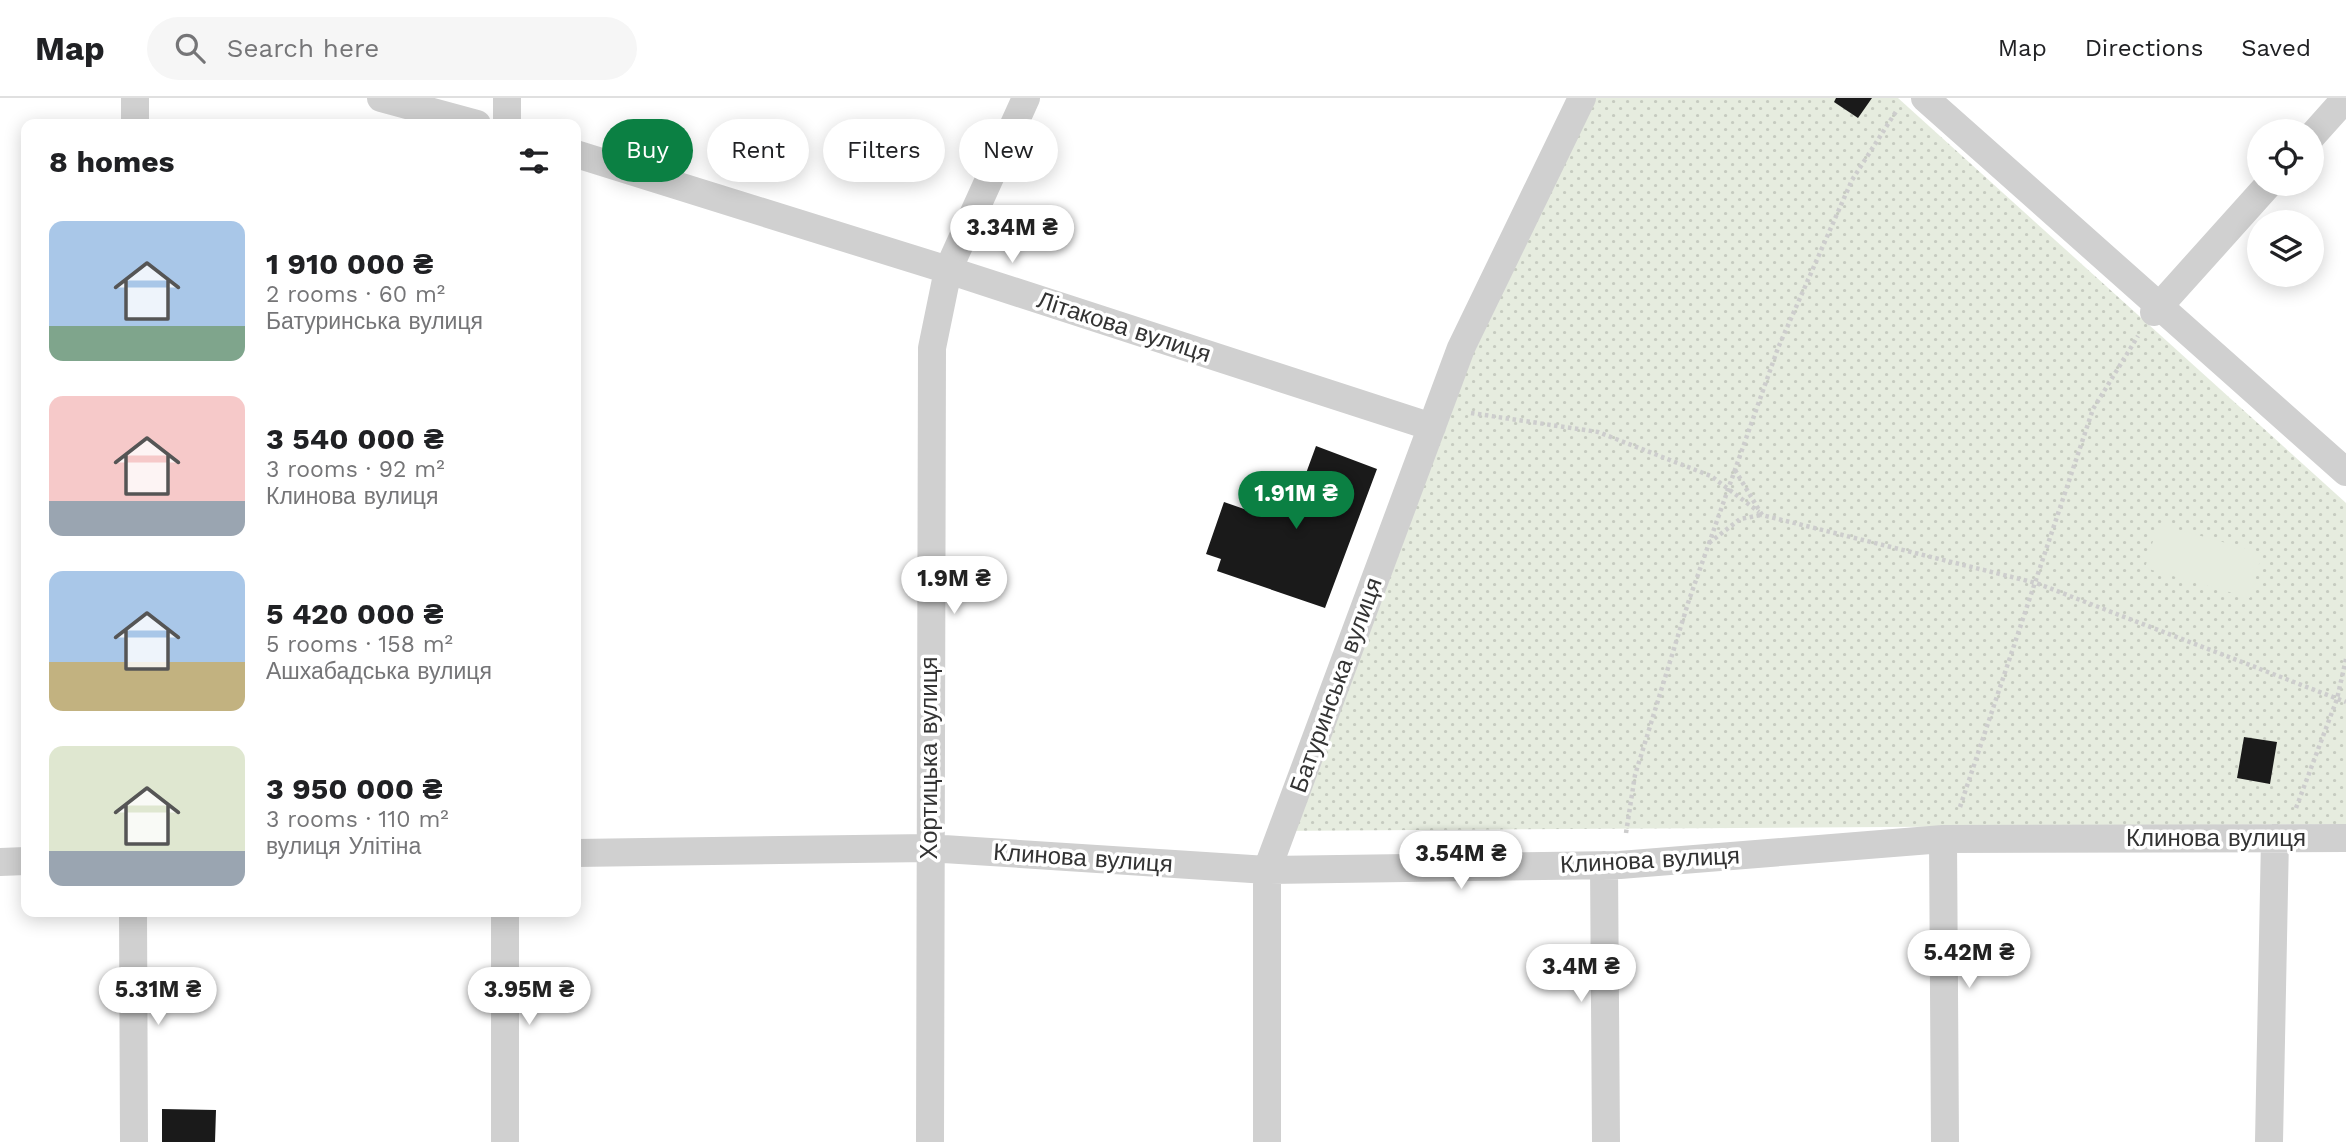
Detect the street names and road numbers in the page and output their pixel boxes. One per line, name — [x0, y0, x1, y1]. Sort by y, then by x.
street label: Літакова вулиця — [1034, 286, 1214, 368]
street label: Батуринська вулиця — [1284, 574, 1388, 796]
street label: Хортицька вулиця — [915, 657, 943, 859]
street label: Клинова вулиця — [2126, 824, 2306, 852]
street label: Клинова вулиця — [992, 838, 1174, 878]
street label: Клинова вулиця — [1559, 841, 1741, 879]

